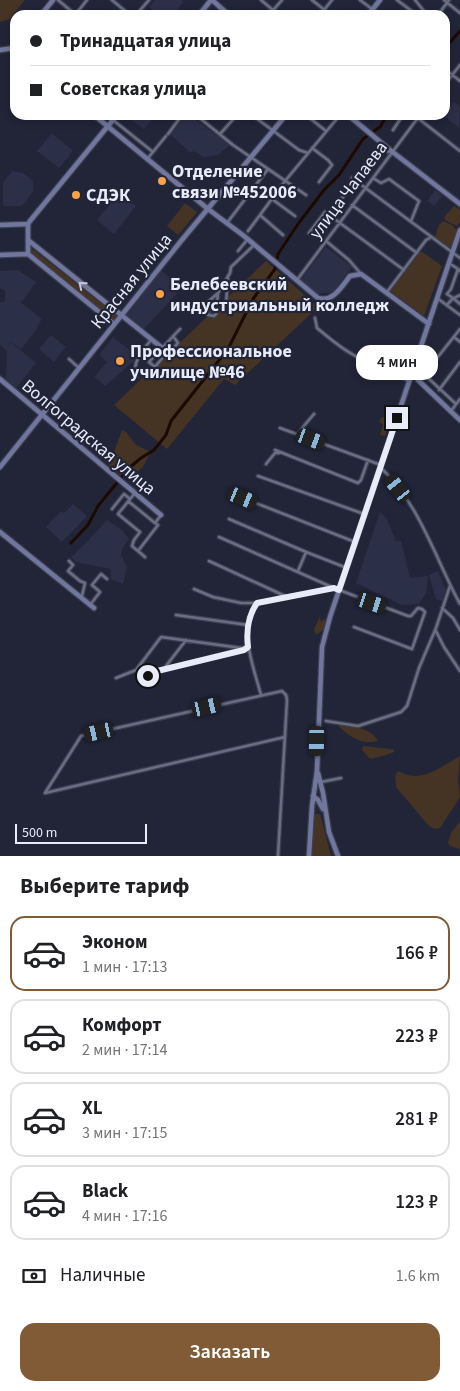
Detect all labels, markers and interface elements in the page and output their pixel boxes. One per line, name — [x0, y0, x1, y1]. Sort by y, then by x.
text: Тринадцатая улица — [60, 28, 231, 55]
text: Советская улица — [60, 76, 207, 103]
street label: улица Чапаева — [303, 136, 394, 244]
place label: Отделение связи №452006 — [172, 159, 297, 205]
marker: Отделение связи №452006 — [156, 175, 168, 187]
place label: СДЭК — [86, 183, 131, 208]
marker: СДЭК — [70, 189, 82, 201]
street label: Красная улица — [85, 228, 178, 335]
place label: Белебеевский индустриальный колледж — [170, 272, 389, 318]
one-way arrow — [79, 282, 88, 290]
marker: Белебеевский индустриальный колледж — [154, 288, 166, 300]
place label: Профессиональное училище №46 — [130, 339, 292, 385]
callout: 4 мин — [356, 346, 438, 380]
text: 4 мин — [377, 351, 417, 373]
marker: Профессиональное училище №46 — [114, 355, 126, 367]
street label: Волгоградская улица — [16, 374, 161, 501]
route end — [386, 407, 408, 429]
car — [294, 427, 327, 451]
car — [382, 472, 413, 504]
car — [226, 485, 259, 511]
car — [355, 591, 388, 615]
route start — [137, 665, 159, 687]
car — [190, 696, 223, 718]
car — [82, 721, 115, 743]
car — [309, 726, 324, 756]
scale bar — [15, 821, 148, 844]
text: 500 m — [22, 823, 57, 843]
text: Выберите тариф — [20, 870, 190, 902]
text: Эконом — [82, 929, 148, 956]
icon: car — [22, 931, 67, 976]
text: 166 ₽ — [395, 940, 438, 967]
text: 1 мин · 17:13 — [82, 956, 168, 978]
text: Комфорт — [82, 1012, 162, 1039]
icon: car — [22, 1014, 67, 1059]
text: 223 ₽ — [395, 1023, 438, 1050]
text: 2 мин · 17:14 — [82, 1039, 168, 1061]
text: XL — [82, 1095, 103, 1122]
icon: car — [22, 1097, 67, 1142]
text: 281 ₽ — [395, 1106, 438, 1133]
text: 3 мин · 17:15 — [82, 1122, 168, 1144]
text: Black — [82, 1178, 128, 1205]
icon: car — [22, 1180, 67, 1225]
text: 123 ₽ — [395, 1189, 438, 1216]
text: 4 мин · 17:16 — [82, 1205, 168, 1227]
icon: cash — [20, 1262, 48, 1290]
text: Наличные — [60, 1262, 145, 1289]
text: 1.6 km — [396, 1265, 440, 1287]
button: Заказать — [20, 1323, 440, 1381]

